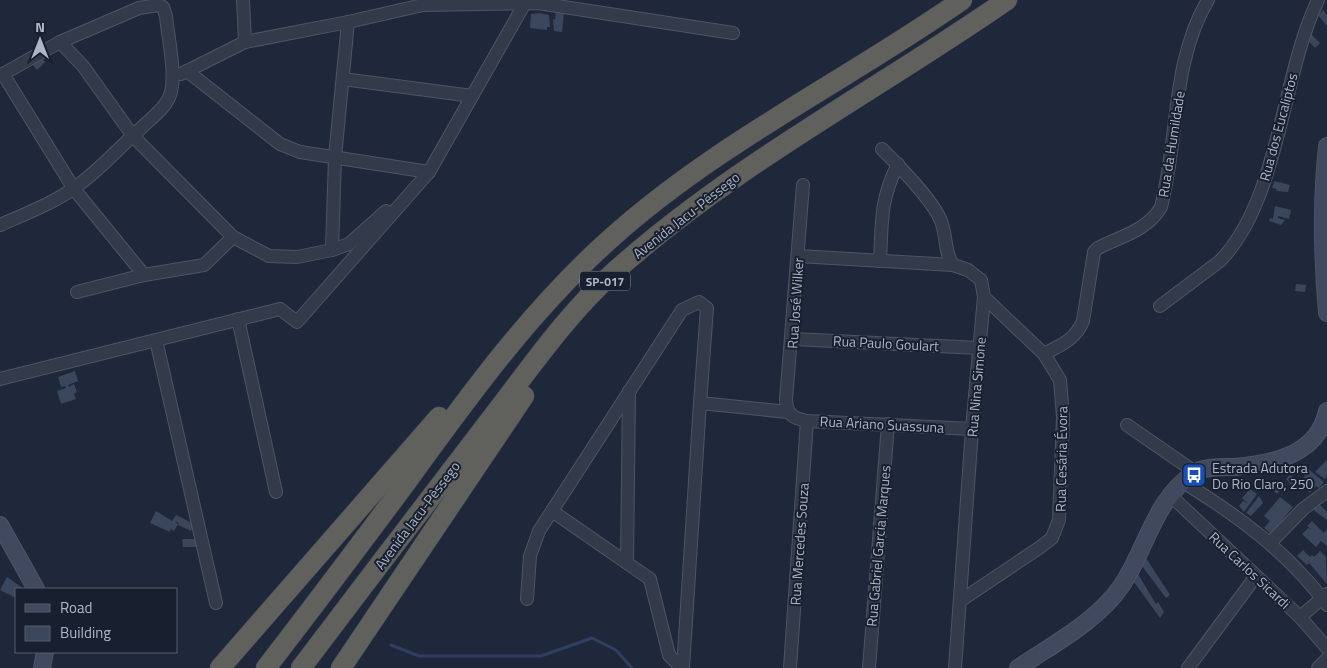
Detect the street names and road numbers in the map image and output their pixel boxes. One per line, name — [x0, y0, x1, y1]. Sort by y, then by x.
street label: Rua dos Eucaliptos — [1253, 71, 1303, 183]
street label: Rua da Humildade — [1152, 89, 1190, 199]
street label: Avenida Jacu-Pêssego — [628, 167, 744, 263]
street label: Rua José Wilker — [781, 257, 809, 349]
road number: SP-017 — [580, 272, 630, 290]
street label: Rua Paulo Goulart — [833, 330, 940, 356]
street label: Rua Nina Simone — [961, 336, 991, 438]
street label: Rua Cesária Évora — [1050, 406, 1072, 512]
street label: Rua Ariano Suassuna — [819, 410, 945, 438]
street label: Avenida Jacu-Pêssego — [369, 457, 465, 573]
street label: Rua Gabriel Garcia Marques — [860, 464, 896, 628]
street label: Rua Mercedes Souza — [784, 482, 814, 606]
street label: Rua Carlos Sicardi — [1205, 527, 1295, 613]

